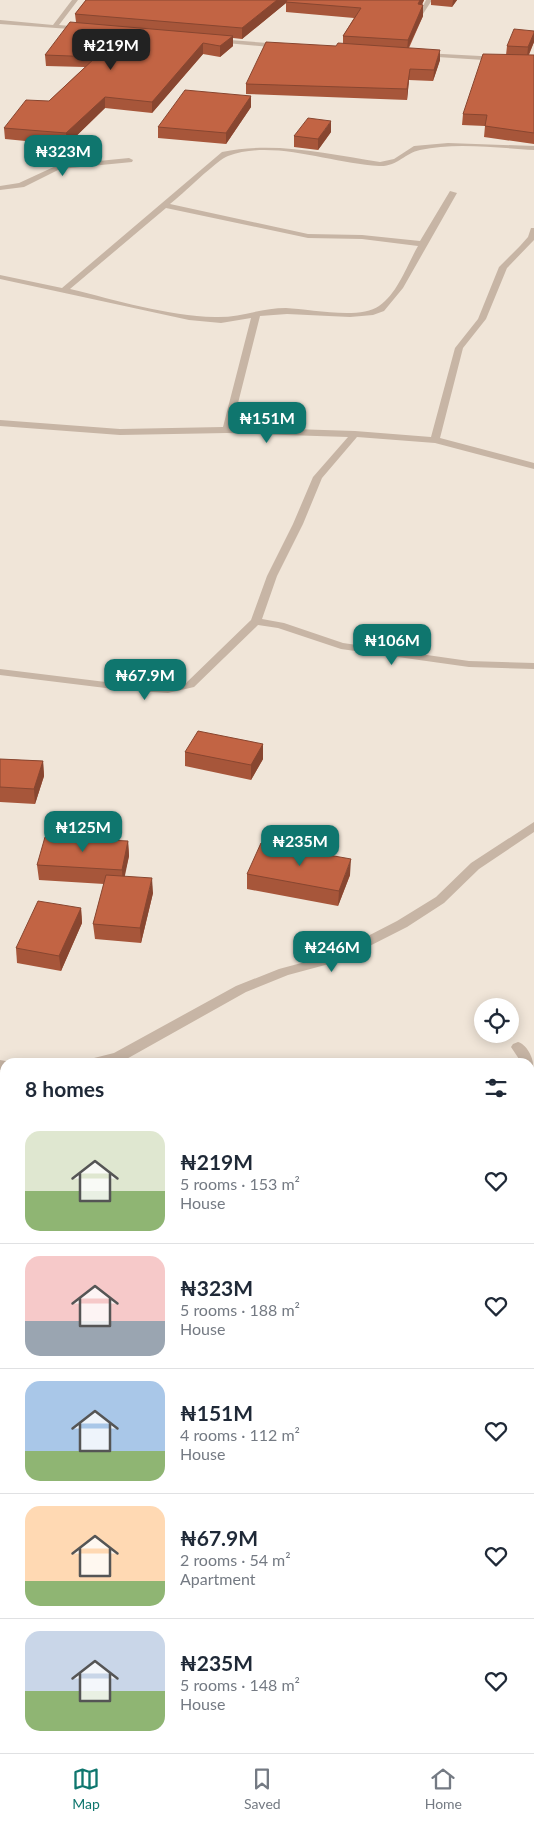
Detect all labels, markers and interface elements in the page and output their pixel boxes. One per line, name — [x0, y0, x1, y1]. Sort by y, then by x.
pin: ₦219M — [76, 28, 146, 71]
text: ₦219M — [83, 35, 139, 54]
pin: ₦323M — [28, 134, 98, 177]
text: ₦323M — [35, 141, 91, 160]
pin: ₦151M — [232, 402, 302, 444]
text: ₦151M — [239, 408, 295, 427]
pin: ₦106M — [357, 624, 427, 666]
text: ₦106M — [364, 630, 420, 649]
pin: ₦67.9M — [104, 658, 186, 701]
text: ₦67.9M — [115, 665, 175, 684]
pin: ₦125M — [48, 810, 118, 853]
text: ₦125M — [55, 817, 111, 836]
pin: ₦235M — [265, 824, 335, 867]
text: ₦235M — [272, 831, 328, 850]
pin: ₦246M — [297, 930, 367, 973]
text: ₦246M — [304, 937, 360, 956]
map controls — [474, 998, 519, 1043]
button: locate — [474, 998, 519, 1043]
icon: filters — [482, 1074, 510, 1102]
text: 8 homes — [25, 1076, 104, 1101]
text: ₦219M — [180, 1149, 253, 1174]
icon: home — [65, 1151, 125, 1211]
icon: heart — [482, 1167, 510, 1195]
text: 5 rooms · 153 m² — [180, 1174, 300, 1193]
text: House — [180, 1193, 225, 1212]
text: ₦323M — [180, 1275, 253, 1300]
icon: home — [65, 1276, 125, 1336]
icon: heart — [482, 1292, 510, 1320]
text: 5 rooms · 188 m² — [180, 1300, 300, 1319]
text: House — [180, 1319, 225, 1338]
text: ₦151M — [180, 1400, 253, 1425]
icon: home — [65, 1401, 125, 1461]
icon: heart — [482, 1417, 510, 1445]
text: 4 rooms · 112 m² — [180, 1425, 300, 1444]
text: House — [180, 1444, 225, 1463]
text: ₦67.9M — [180, 1525, 258, 1550]
icon: home — [65, 1526, 125, 1586]
icon: heart — [482, 1542, 510, 1570]
text: 2 rooms · 54 m² — [180, 1550, 291, 1569]
text: Apartment — [180, 1569, 255, 1588]
text: ₦235M — [180, 1650, 253, 1675]
icon: home — [65, 1651, 125, 1711]
icon: heart — [482, 1667, 510, 1695]
text: 5 rooms · 148 m² — [180, 1675, 300, 1694]
text: House — [180, 1694, 225, 1713]
tab: Map — [72, 1765, 100, 1812]
tab: Saved — [244, 1765, 281, 1812]
tab: Home — [425, 1765, 462, 1812]

